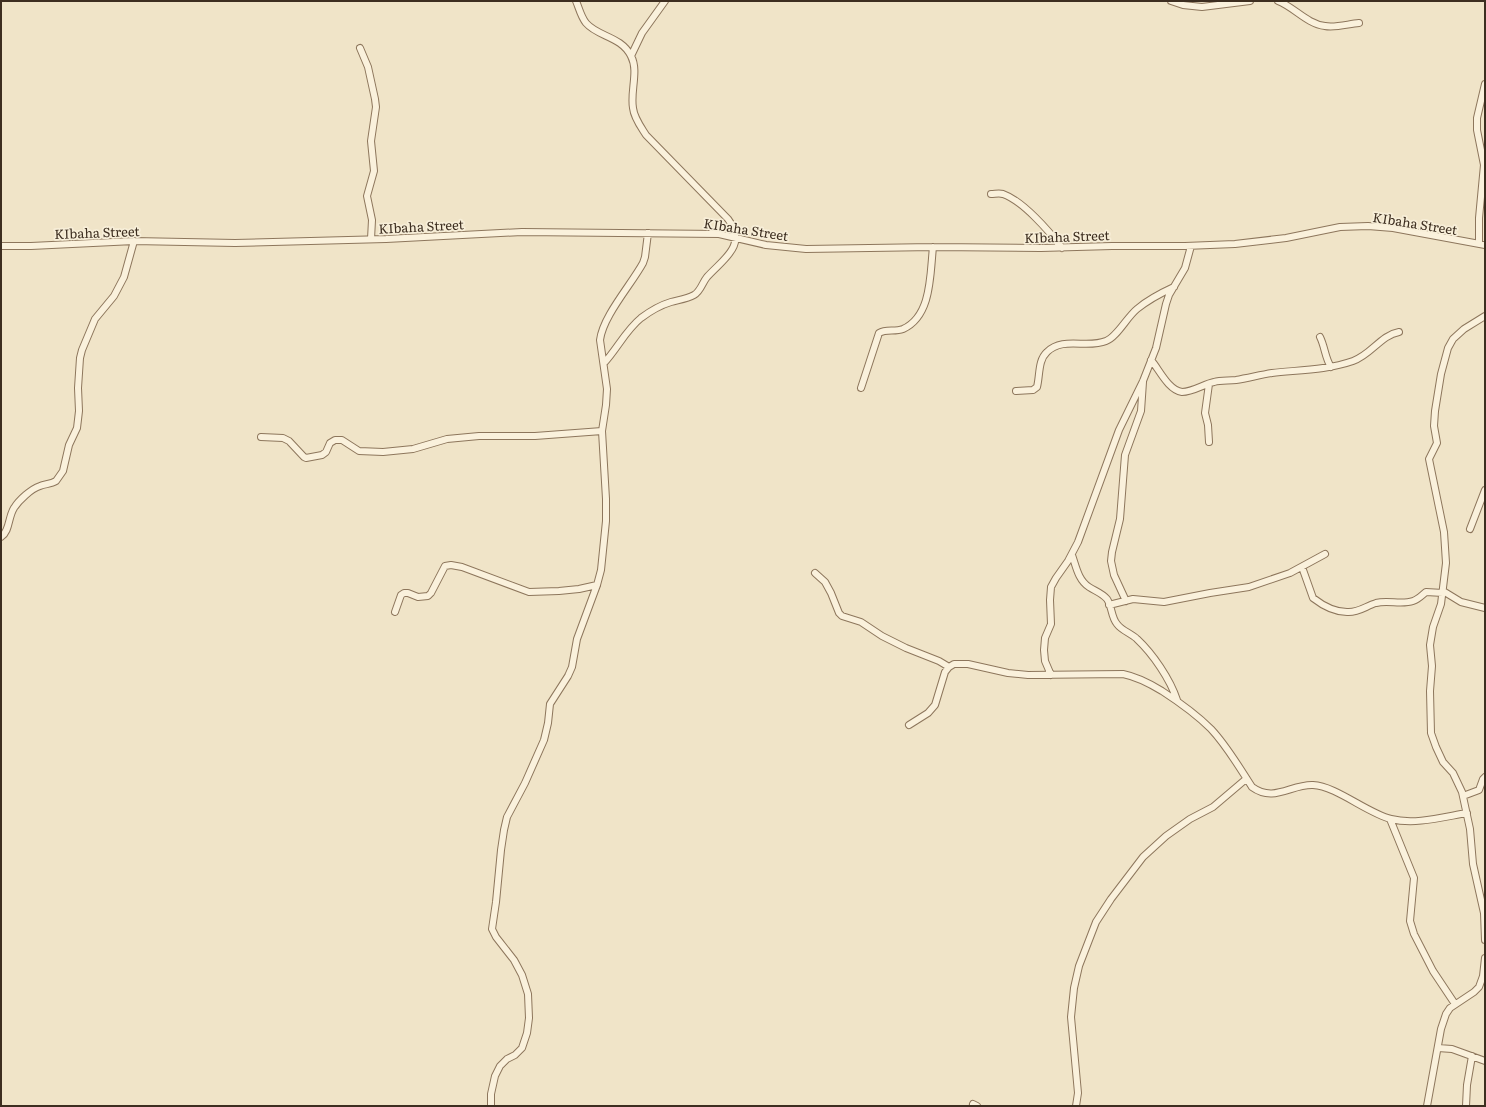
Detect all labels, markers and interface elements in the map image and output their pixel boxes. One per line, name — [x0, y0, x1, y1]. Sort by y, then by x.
street label: KIbaha Street — [1371, 207, 1459, 239]
street label: KIbaha Street — [702, 213, 790, 245]
street label: KIbaha Street — [378, 214, 465, 238]
street label: KIbaha Street — [54, 221, 141, 243]
street label: KIbaha Street — [1024, 225, 1111, 247]

